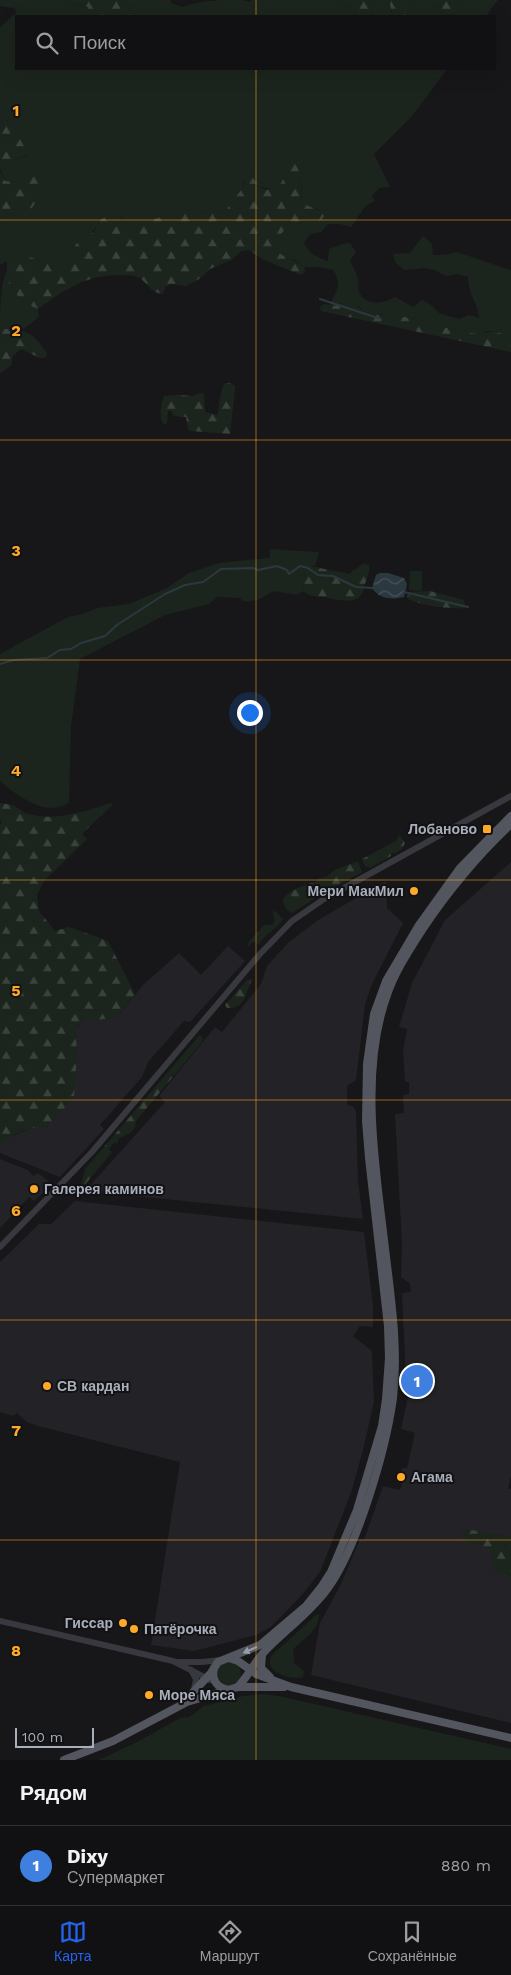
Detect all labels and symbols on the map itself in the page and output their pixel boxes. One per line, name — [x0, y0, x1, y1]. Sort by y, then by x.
text: 1 — [13, 101, 19, 120]
text: 2 — [11, 321, 21, 340]
text: 3 — [11, 541, 21, 560]
your location — [237, 700, 263, 726]
text: 4 — [11, 761, 21, 780]
place label: Лобаново — [408, 821, 477, 837]
marker: Лобаново — [481, 823, 493, 835]
place label: Мери МакМил — [308, 883, 404, 899]
marker: Мери МакМил — [408, 885, 420, 897]
text: 5 — [11, 981, 21, 1000]
place label: Галерея каминов — [44, 1181, 164, 1197]
marker: Галерея каминов — [28, 1183, 40, 1195]
text: 6 — [11, 1201, 21, 1220]
pin: 1 — [401, 1362, 433, 1400]
place label: СВ кардан — [57, 1378, 129, 1394]
marker: СВ кардан — [41, 1380, 53, 1392]
text: 7 — [11, 1421, 21, 1440]
place label: Агама — [411, 1469, 453, 1485]
marker: Агама — [395, 1471, 407, 1483]
place label: Гиссар — [65, 1615, 113, 1631]
marker: Гиссар — [117, 1617, 129, 1629]
place label: Пятёрочка — [144, 1621, 217, 1637]
marker: Пятёрочка — [128, 1623, 140, 1635]
text: 8 — [11, 1641, 21, 1660]
one-way arrow — [243, 1647, 257, 1655]
place label: Море Мяса — [159, 1687, 235, 1703]
marker: Море Мяса — [143, 1689, 155, 1701]
scale bar — [15, 1725, 94, 1748]

